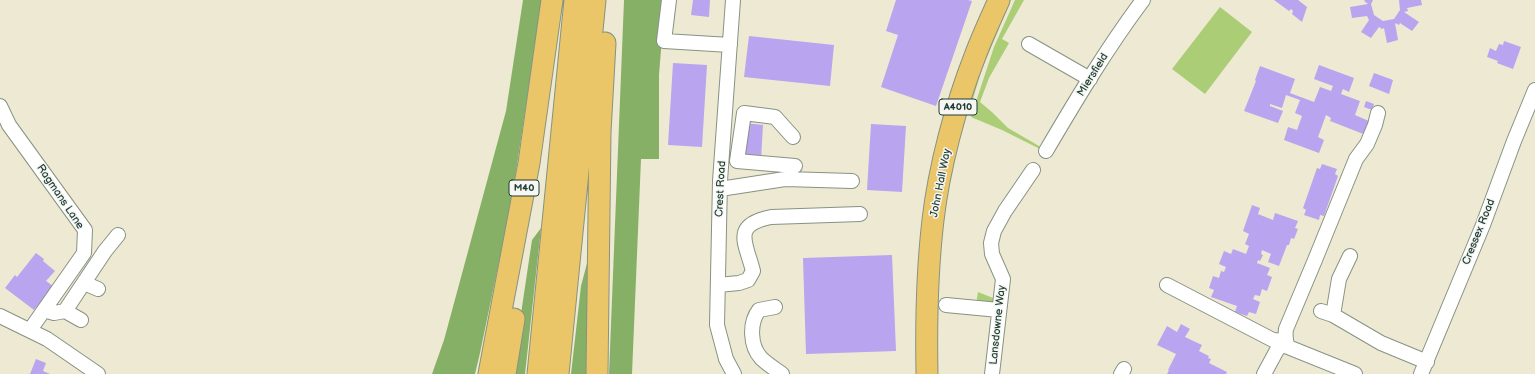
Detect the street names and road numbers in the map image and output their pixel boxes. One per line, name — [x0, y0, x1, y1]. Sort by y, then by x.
street label: Miersfield — [1075, 51, 1111, 99]
road number: A4010 — [939, 99, 977, 115]
street label: John Hall Way — [928, 147, 954, 219]
street label: Crest Road — [713, 160, 729, 218]
street label: Ragmans Lane — [33, 162, 87, 232]
road number: M40 — [509, 180, 539, 196]
street label: Cressex Road — [1460, 197, 1498, 267]
street label: Lansdowne Way — [987, 285, 1009, 365]

